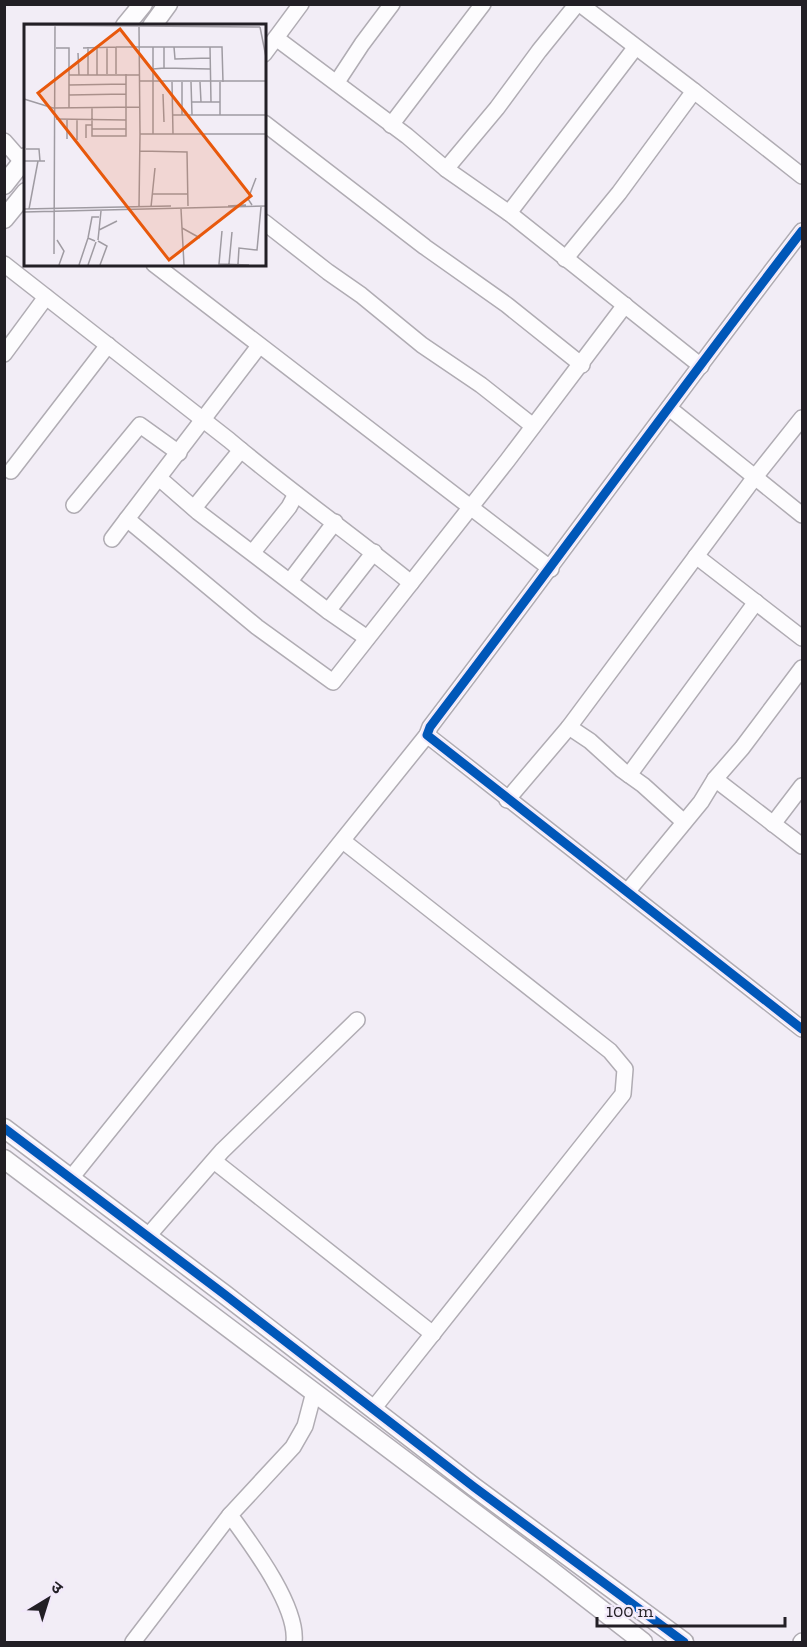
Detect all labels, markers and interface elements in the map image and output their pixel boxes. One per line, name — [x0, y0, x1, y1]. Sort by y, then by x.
inset map — [24, 24, 266, 266]
north arrow — [18, 1569, 78, 1629]
text: उ — [47, 1577, 67, 1598]
scale bar — [597, 1590, 784, 1628]
text: 100 m — [606, 1600, 654, 1622]

